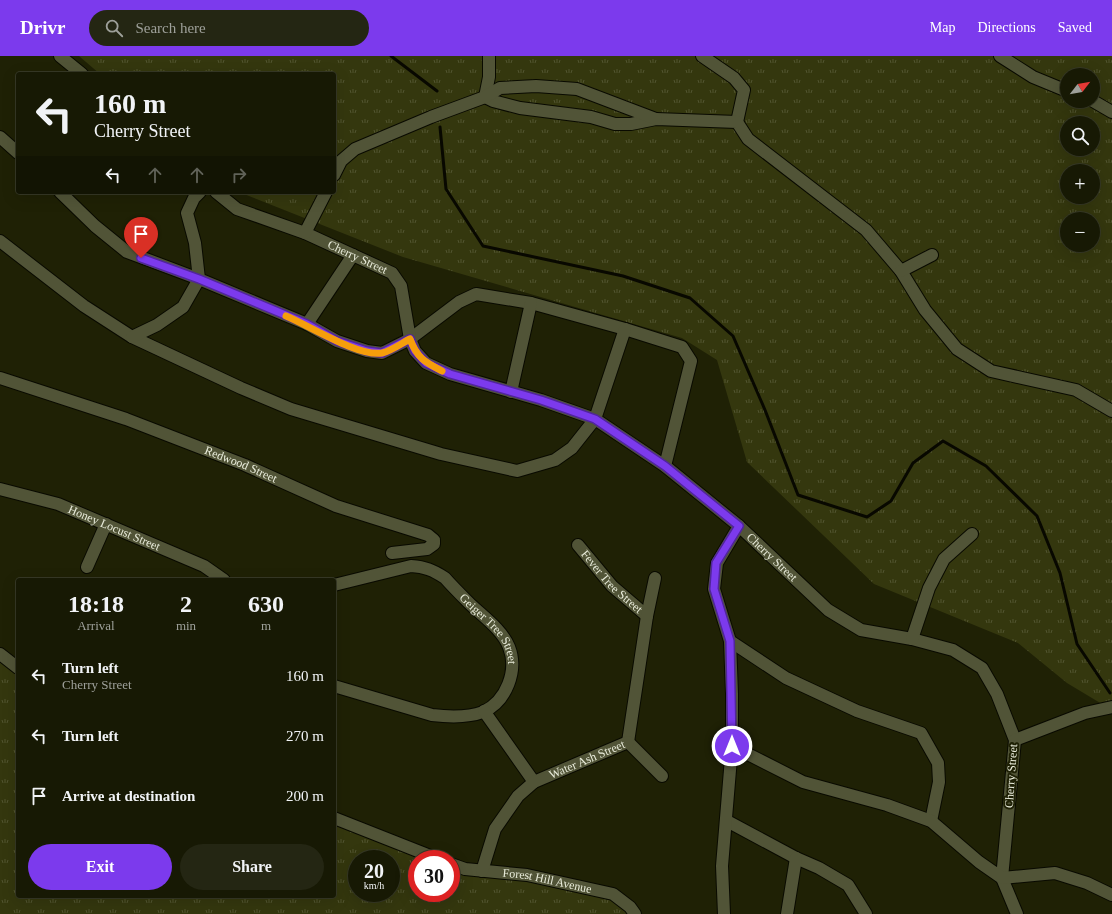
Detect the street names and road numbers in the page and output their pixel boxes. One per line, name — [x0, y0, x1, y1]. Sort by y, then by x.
street label: Cherry Street — [325, 237, 390, 277]
street label: Redwood Street — [203, 443, 280, 486]
street label: Honey Locust Street — [66, 502, 163, 554]
street label: Cherry Street — [744, 530, 801, 585]
street label: Fever Tree Street — [578, 547, 646, 617]
street label: Geiger Tree Street — [457, 591, 519, 665]
street label: Water Ash Street — [547, 737, 628, 782]
street label: Cherry Street — [1002, 743, 1020, 809]
street label: Forest Hill Avenue — [502, 866, 593, 896]

